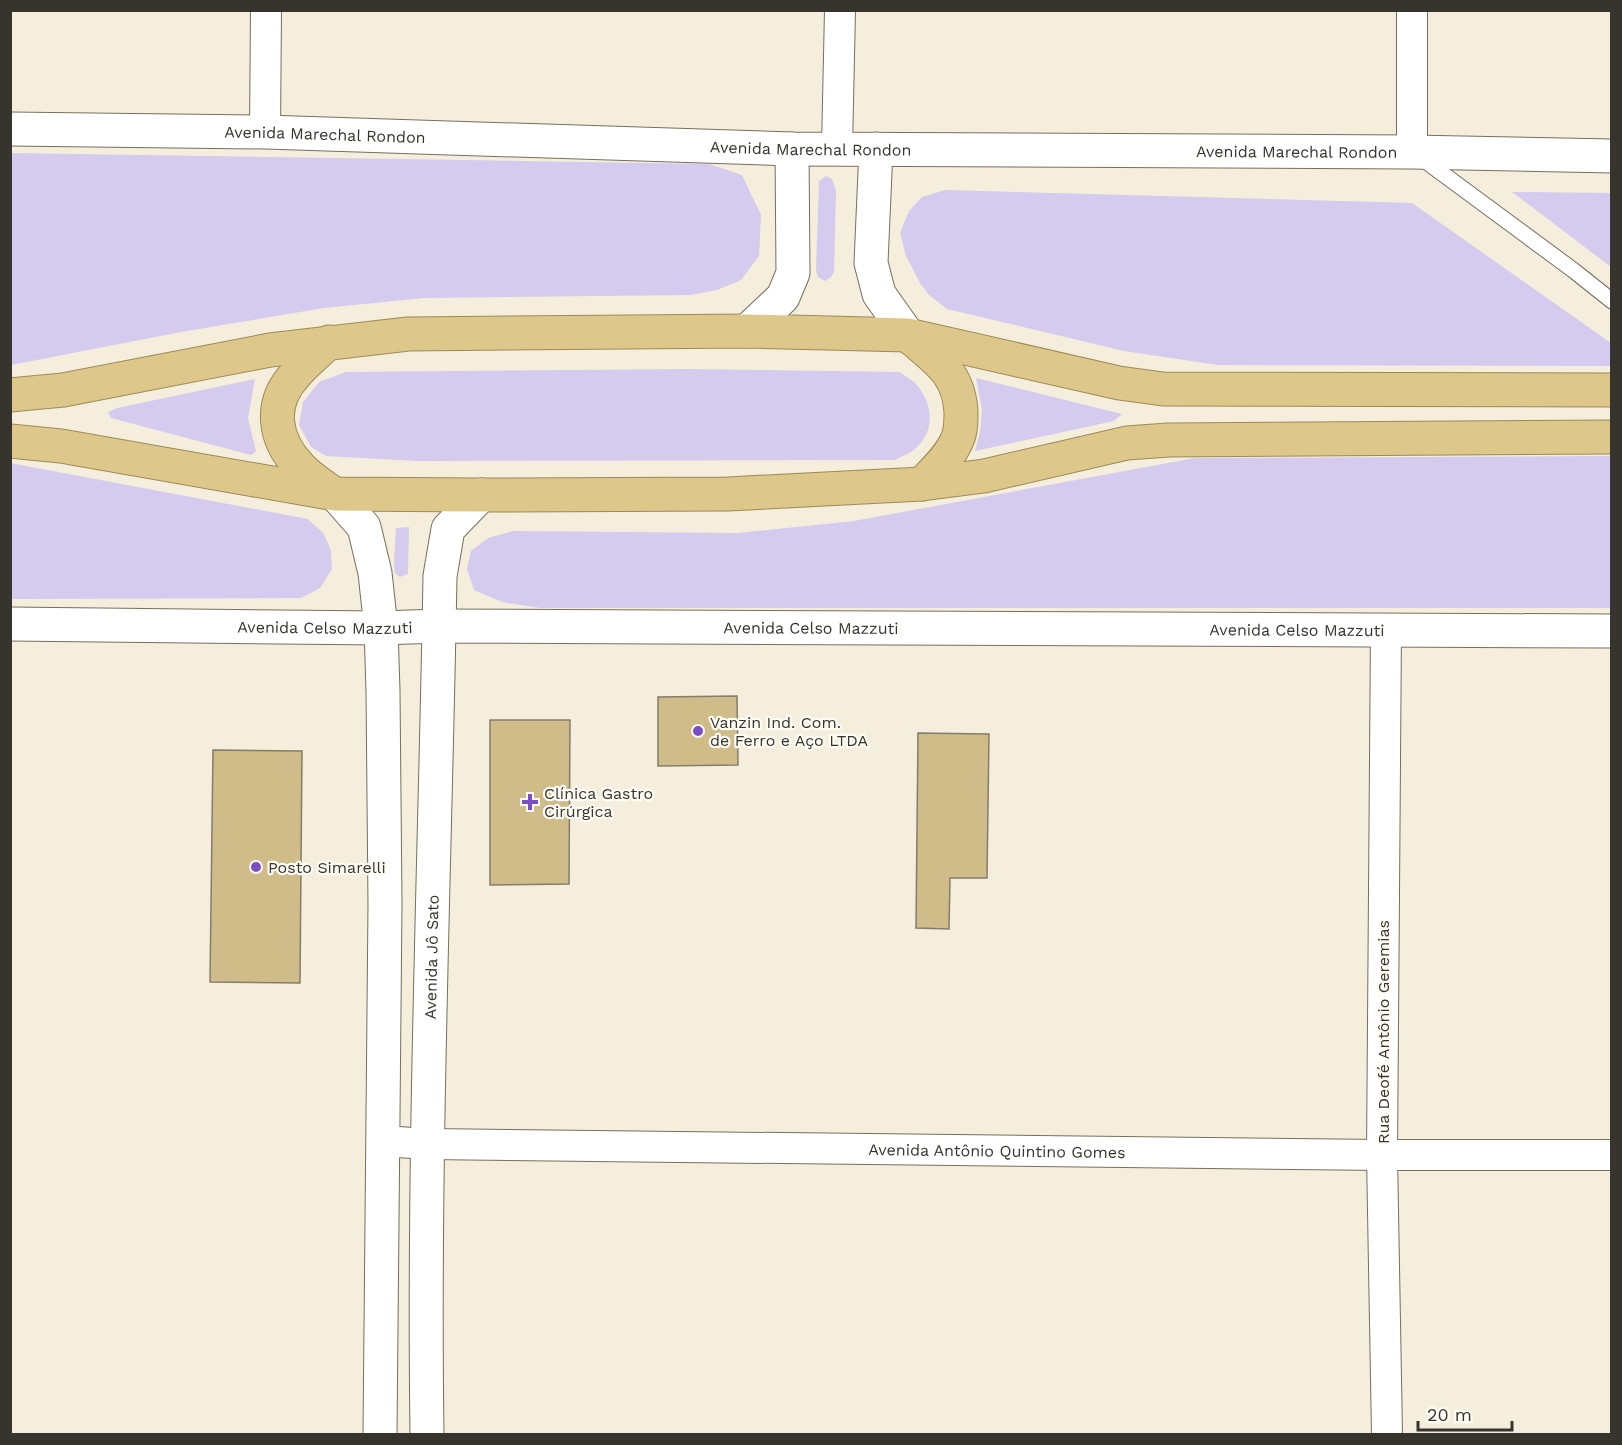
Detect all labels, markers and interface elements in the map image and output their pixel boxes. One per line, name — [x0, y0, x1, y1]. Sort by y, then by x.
street label: Avenida Marechal Rondon — [224, 122, 426, 147]
street label: Avenida Marechal Rondon — [710, 137, 911, 159]
street label: Avenida Marechal Rondon — [1196, 141, 1397, 161]
street label: Avenida Celso Mazzuti — [237, 617, 413, 638]
street label: Avenida Celso Mazzuti — [723, 618, 899, 637]
street label: Avenida Celso Mazzuti — [1209, 620, 1385, 640]
place label: Vanzin Ind. Com. de Ferro e Aço LTDA — [710, 713, 869, 750]
marker: Vanzin Ind. Com. de Ferro e Aço LTDA — [691, 724, 705, 738]
place label: Clínica Gastro Cirúrgica — [544, 784, 653, 821]
marker: Clínica Gastro Cirúrgica — [521, 793, 539, 811]
place label: Posto Simarelli — [268, 858, 386, 877]
marker: Posto Simarelli — [249, 860, 263, 874]
street label: Avenida Jô Sato — [420, 894, 442, 1020]
street label: Rua Deofé Antônio Geremias — [1374, 920, 1393, 1144]
street label: Avenida Antônio Quintino Gomes — [868, 1140, 1126, 1162]
scale bar — [1418, 1394, 1512, 1432]
text: 20 m — [1427, 1404, 1472, 1425]

